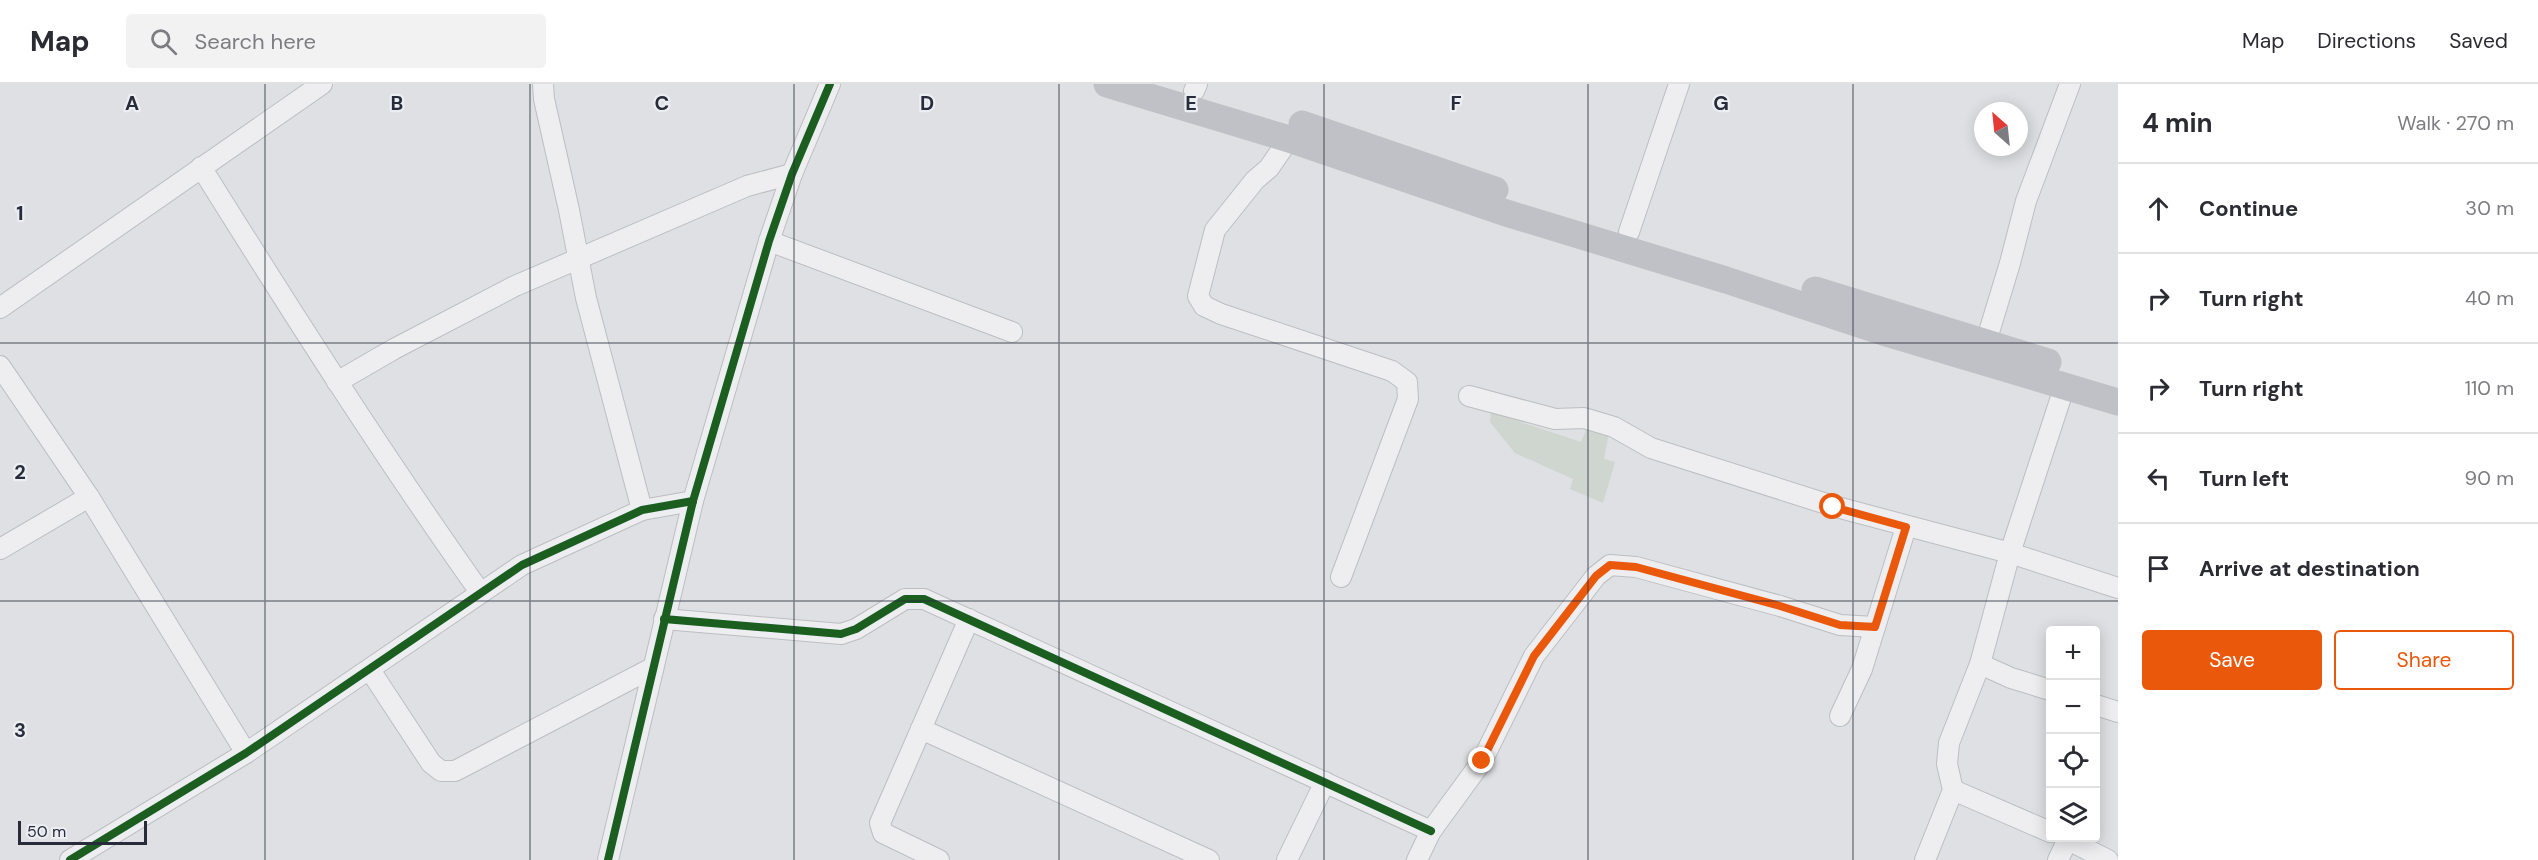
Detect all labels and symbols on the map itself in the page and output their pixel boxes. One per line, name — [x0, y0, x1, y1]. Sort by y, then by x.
text: A — [125, 90, 139, 116]
text: B — [391, 90, 403, 116]
text: C — [655, 90, 669, 116]
text: D — [920, 90, 934, 116]
text: E — [1185, 90, 1197, 116]
text: F — [1450, 90, 1462, 116]
text: G — [1713, 90, 1729, 116]
north arrow — [1974, 102, 2028, 156]
text: 1 — [16, 200, 24, 226]
text: 2 — [14, 459, 26, 485]
route start — [1819, 493, 1845, 519]
text: 3 — [14, 717, 26, 743]
route end — [1468, 747, 1494, 773]
scale bar — [18, 818, 147, 846]

